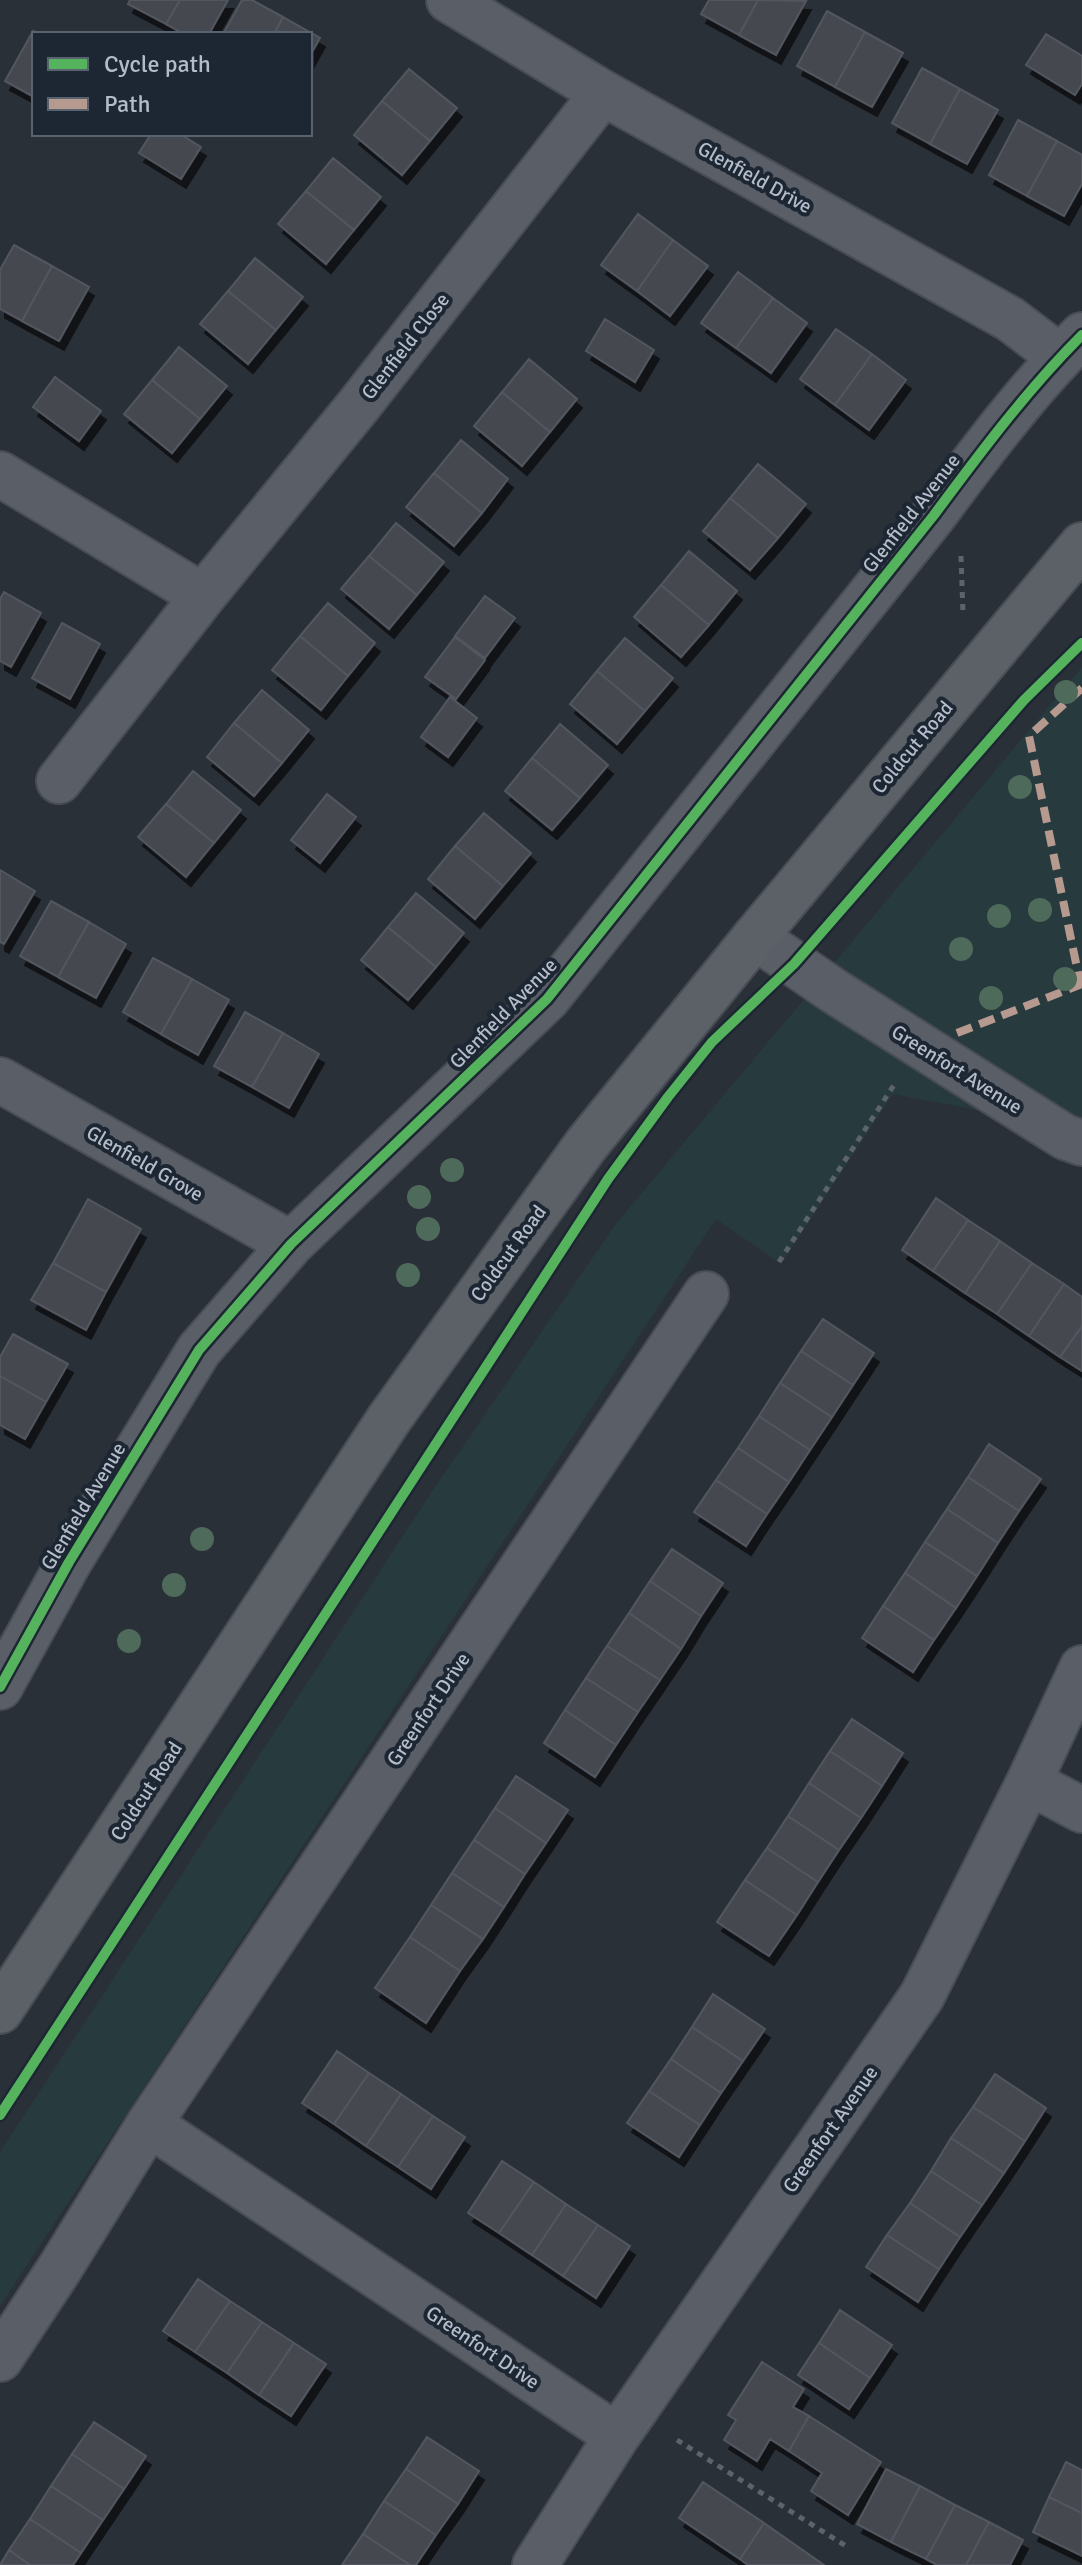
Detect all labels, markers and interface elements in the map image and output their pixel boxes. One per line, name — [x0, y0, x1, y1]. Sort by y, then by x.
legend — [32, 32, 312, 136]
text: Cycle path — [104, 49, 211, 79]
text: Path — [104, 89, 150, 119]
street label: Glenfield Drive — [693, 136, 816, 219]
street label: Glenfield Close — [356, 288, 455, 405]
street label: Glenfield Avenue — [857, 449, 966, 578]
street label: Coldcut Road — [866, 696, 958, 799]
street label: Glenfield Avenue — [444, 953, 563, 1074]
street label: Greenfort Avenue — [887, 1019, 1027, 1120]
street label: Glenfield Grove — [82, 1120, 208, 1207]
street label: Coldcut Road — [465, 1200, 552, 1306]
street label: Glenfield Avenue — [36, 1438, 131, 1575]
street label: Greenfort Drive — [381, 1648, 476, 1771]
street label: Coldcut Road — [105, 1737, 188, 1846]
street label: Greenfort Avenue — [777, 2061, 884, 2198]
street label: Greenfort Drive — [421, 2300, 544, 2395]

